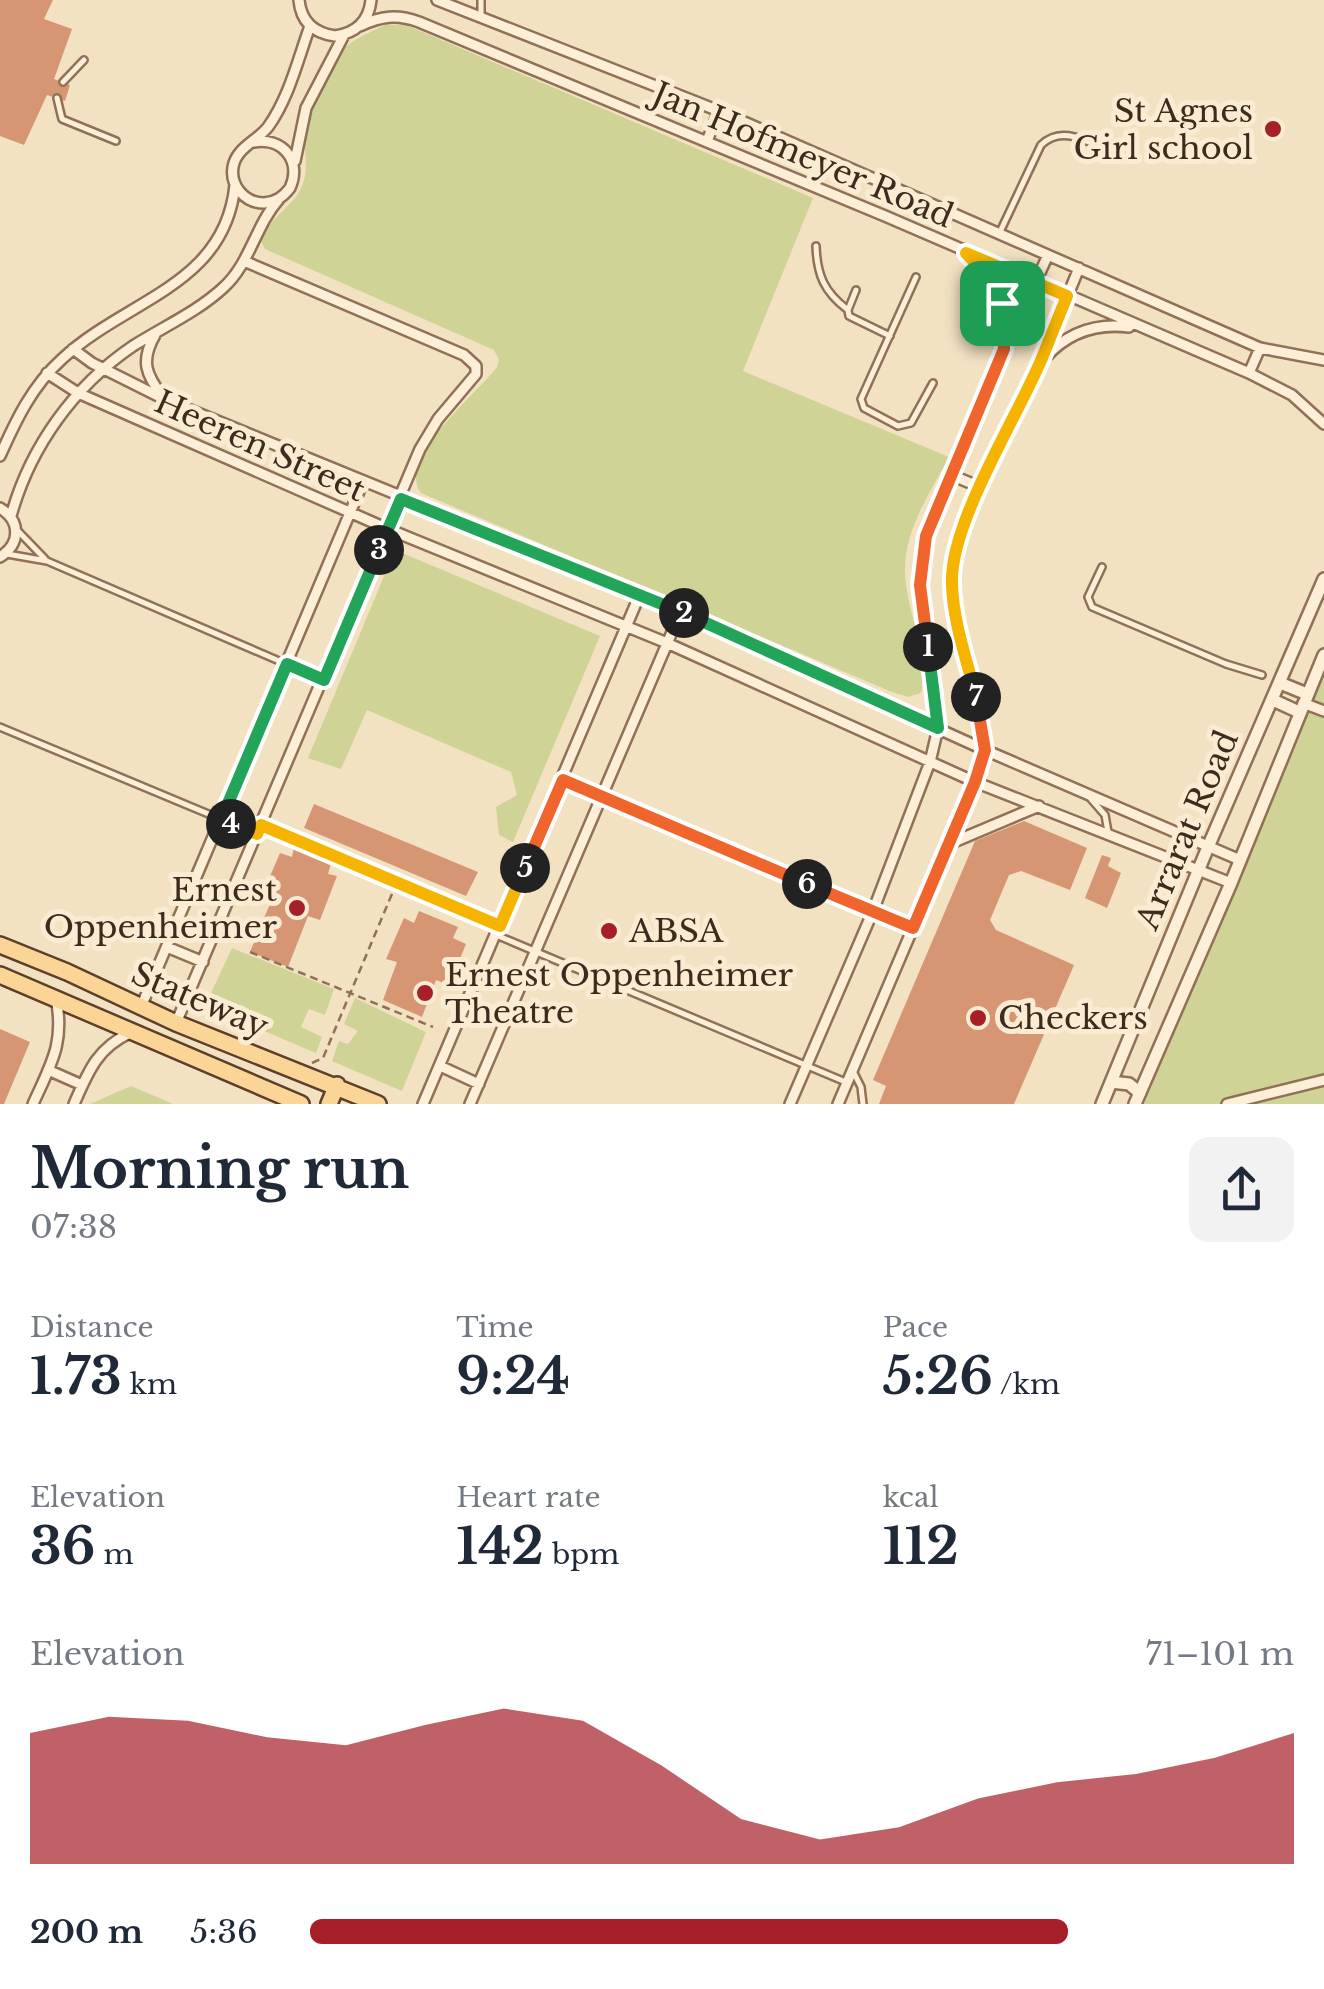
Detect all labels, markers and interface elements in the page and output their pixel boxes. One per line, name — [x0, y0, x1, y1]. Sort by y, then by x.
street label: Jan Hofmeyer Road — [643, 72, 959, 236]
place label: St Agnes Girl school — [1073, 91, 1253, 168]
marker: St Agnes Girl school — [1262, 118, 1284, 140]
pin — [960, 261, 1045, 346]
icon: arrive — [975, 276, 1030, 331]
street label: Heeren Street — [149, 382, 371, 510]
pin: 3 — [354, 525, 404, 575]
text: 3 — [370, 532, 388, 567]
pin: 2 — [659, 588, 709, 638]
text: 2 — [675, 595, 693, 630]
pin: 1 — [903, 622, 953, 672]
text: 1 — [922, 629, 934, 664]
pin: 7 — [951, 672, 1001, 722]
text: 7 — [969, 679, 983, 714]
street label: Arrarat Road — [1127, 724, 1247, 936]
pin: 4 — [206, 799, 256, 849]
text: 4 — [222, 806, 240, 841]
pin: 5 — [500, 843, 550, 893]
text: 5 — [517, 850, 533, 885]
pin: 6 — [782, 859, 832, 909]
text: 6 — [798, 866, 816, 901]
place label: Ernest Oppenheimer — [44, 870, 278, 947]
marker: Ernest Oppenheimer — [286, 897, 308, 919]
place label: ABSA — [628, 911, 724, 951]
marker: ABSA — [598, 920, 620, 942]
street label: Stateway — [126, 953, 275, 1047]
place label: Ernest Oppenheimer Theatre — [445, 955, 794, 1032]
marker: Ernest Oppenheimer Theatre — [414, 982, 436, 1004]
place label: Checkers — [998, 998, 1148, 1038]
marker: Checkers — [967, 1007, 989, 1029]
text: Morning run — [30, 1135, 409, 1203]
button: share — [1189, 1137, 1294, 1242]
text: 07:38 — [30, 1207, 117, 1247]
text: Distance — [30, 1310, 153, 1345]
text: Time — [456, 1310, 534, 1345]
text: Pace — [883, 1310, 948, 1345]
text: 1.73 — [30, 1345, 122, 1408]
text: 9:24 — [456, 1345, 570, 1408]
text: 5:26 — [883, 1345, 993, 1408]
text: km — [122, 1367, 177, 1402]
text: /km — [993, 1367, 1060, 1402]
text: Elevation — [30, 1480, 165, 1515]
text: Heart rate — [456, 1480, 601, 1515]
text: kcal — [883, 1480, 939, 1515]
text: 36 — [30, 1515, 96, 1578]
text: 142 — [456, 1515, 544, 1578]
text: 112 — [883, 1515, 959, 1578]
text: m — [96, 1537, 134, 1572]
text: bpm — [544, 1537, 619, 1572]
text: Elevation — [30, 1634, 184, 1674]
text: 71–101 m — [1146, 1634, 1294, 1674]
text: 200 m — [30, 1912, 143, 1952]
text: 5:36 — [190, 1912, 258, 1952]

